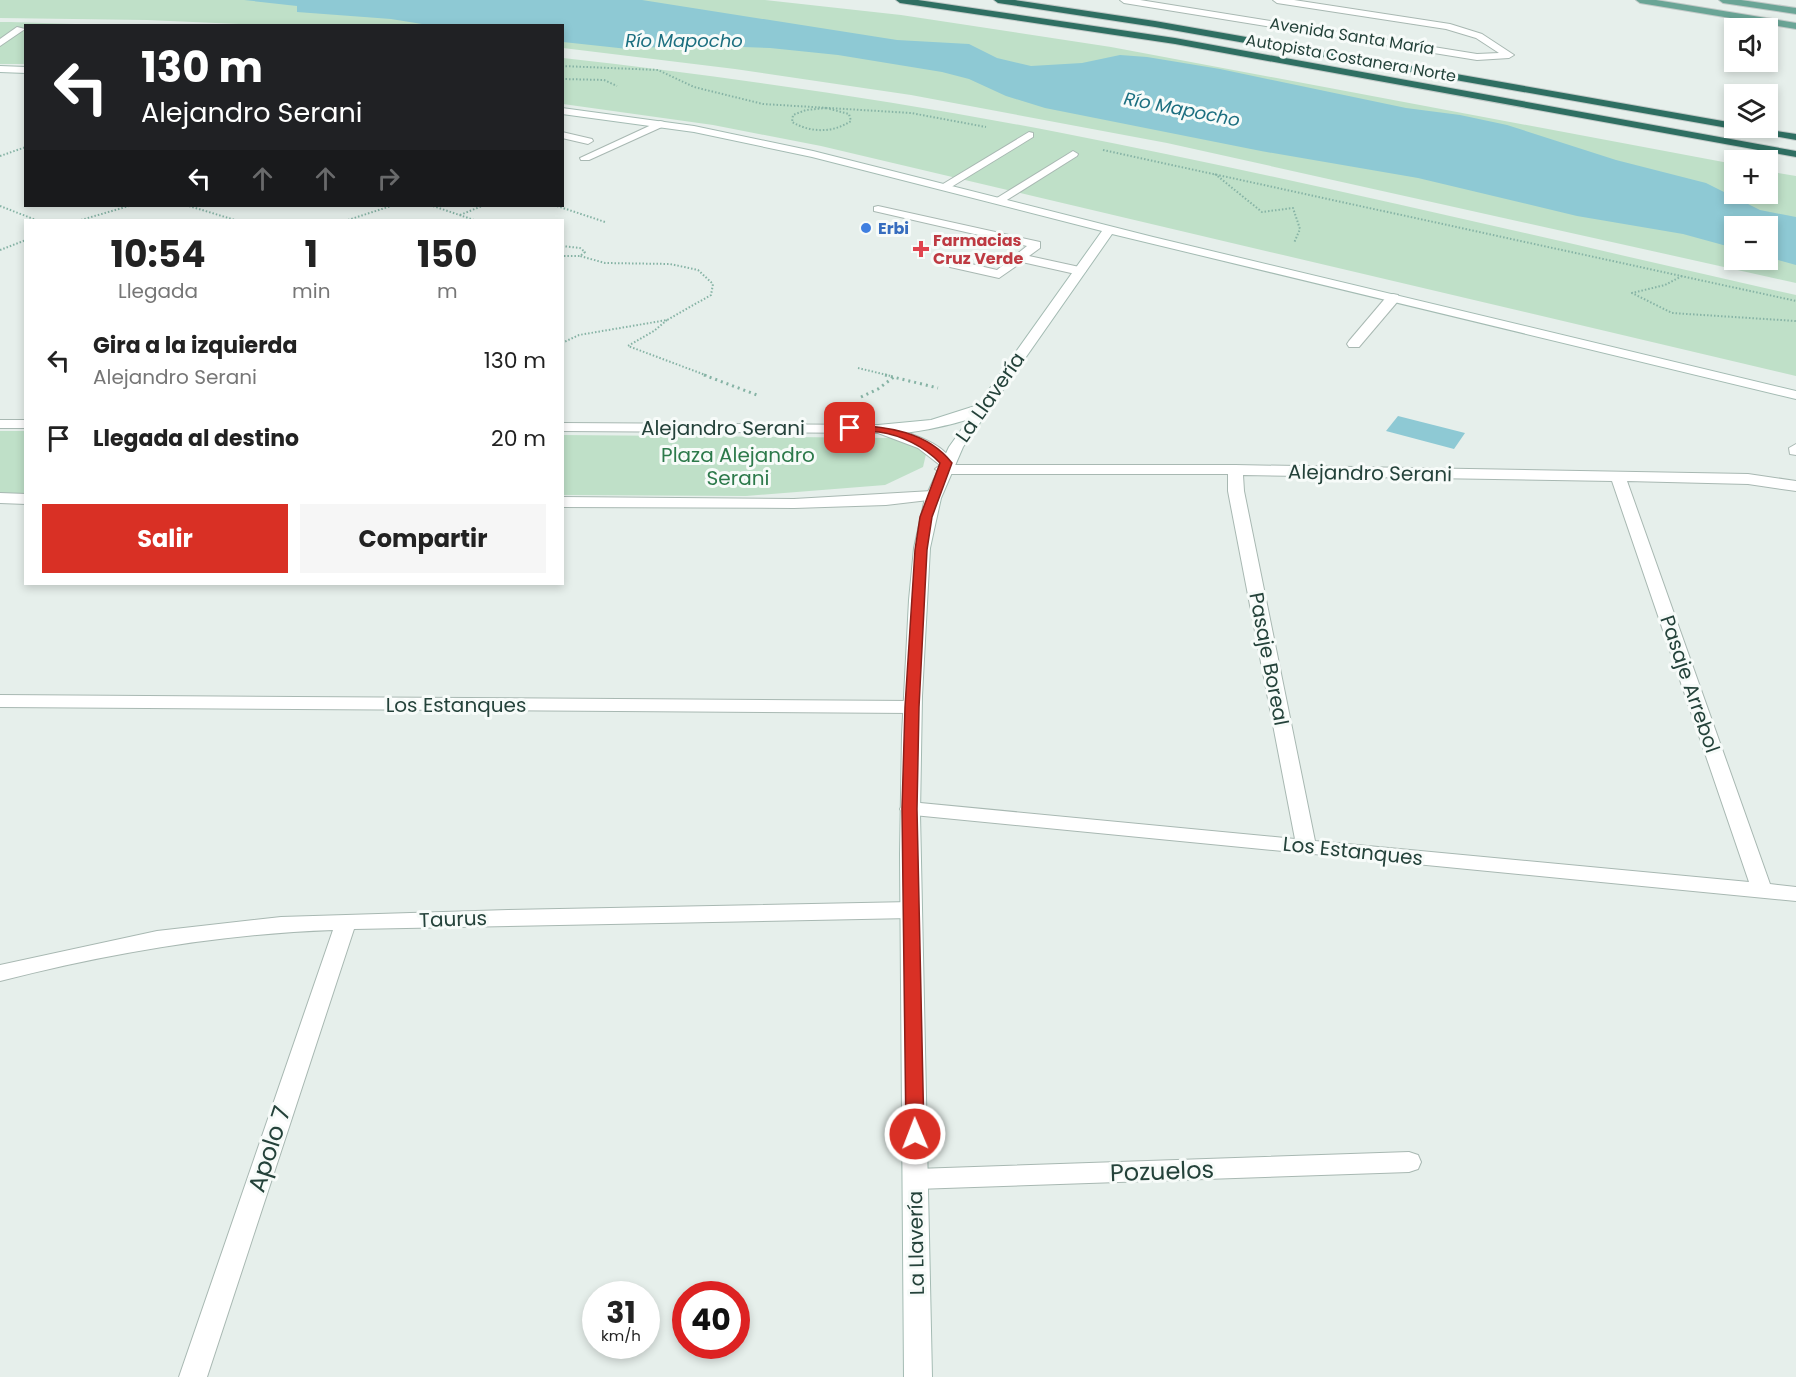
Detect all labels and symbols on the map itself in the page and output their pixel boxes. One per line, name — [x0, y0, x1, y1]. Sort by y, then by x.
street label: Avenida Santa María — [1268, 12, 1436, 60]
water label: Río Mapocho — [625, 28, 743, 53]
street label: Autopista Costanera Norte — [1244, 28, 1458, 88]
water label: Río Mapocho — [1122, 86, 1242, 132]
place label: Erbi — [878, 217, 909, 240]
marker: Erbi — [859, 221, 873, 235]
place label: Farmacias Cruz Verde — [933, 229, 1023, 270]
marker: Farmacias Cruz Verde — [914, 242, 928, 256]
street label: La Llavería — [949, 346, 1031, 448]
pin — [824, 402, 875, 453]
street label: Alejandro Serani — [641, 414, 805, 442]
park label: Plaza Alejandro Serani — [661, 441, 815, 492]
street label: Alejandro Serani — [1288, 458, 1452, 488]
street label: Pasaje Boreal — [1242, 590, 1296, 728]
street label: Pasaje Arrebol — [1653, 611, 1727, 757]
street label: Los Estanques — [386, 691, 526, 719]
street label: Los Estanques — [1282, 830, 1424, 872]
street label: Taurus — [419, 904, 487, 934]
street label: Apolo 7 — [240, 1102, 298, 1196]
position arrow — [883, 1102, 947, 1166]
street label: Pozuelos — [1109, 1153, 1215, 1189]
street label: La Llavería — [901, 1191, 931, 1295]
speed limit sign: 40 — [672, 1281, 750, 1359]

